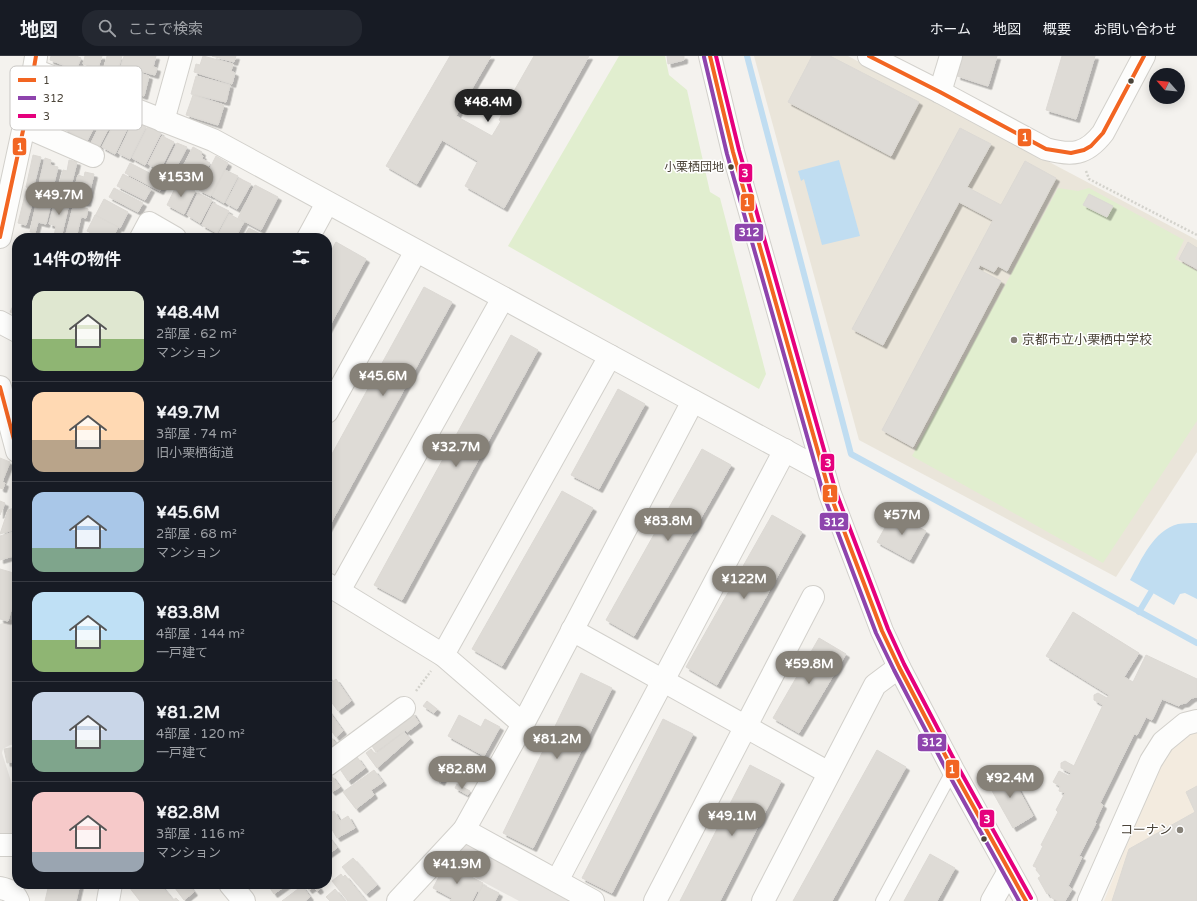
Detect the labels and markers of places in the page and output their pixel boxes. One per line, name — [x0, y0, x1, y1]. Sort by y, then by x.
unlabelled marker — [1126, 76, 1136, 86]
pin: ¥48.4M — [455, 89, 521, 123]
place label: 小栗栖団地 — [664, 160, 724, 174]
marker: 小栗栖団地 — [726, 162, 736, 172]
pin: ¥153M — [153, 164, 209, 198]
pin: ¥49.7M — [26, 182, 92, 216]
place label: 京都市立小栗栖中学校 — [1022, 332, 1152, 348]
marker: 京都市立小栗栖中学校 — [1009, 335, 1019, 345]
pin: ¥45.6M — [350, 363, 416, 397]
pin: ¥32.7M — [423, 434, 489, 468]
pin: ¥57M — [878, 502, 926, 536]
pin: ¥83.8M — [635, 508, 701, 542]
pin: ¥122M — [716, 566, 772, 600]
pin: ¥59.8M — [776, 651, 842, 685]
pin: ¥81.2M — [524, 726, 590, 760]
pin: ¥82.8M — [429, 756, 495, 790]
pin: ¥92.4M — [977, 765, 1043, 799]
pin: ¥49.1M — [699, 803, 765, 837]
place label: コーナン — [1120, 822, 1172, 838]
marker: コーナン — [1175, 825, 1185, 835]
unlabelled marker — [979, 834, 989, 844]
pin: ¥41.9M — [424, 851, 490, 885]

